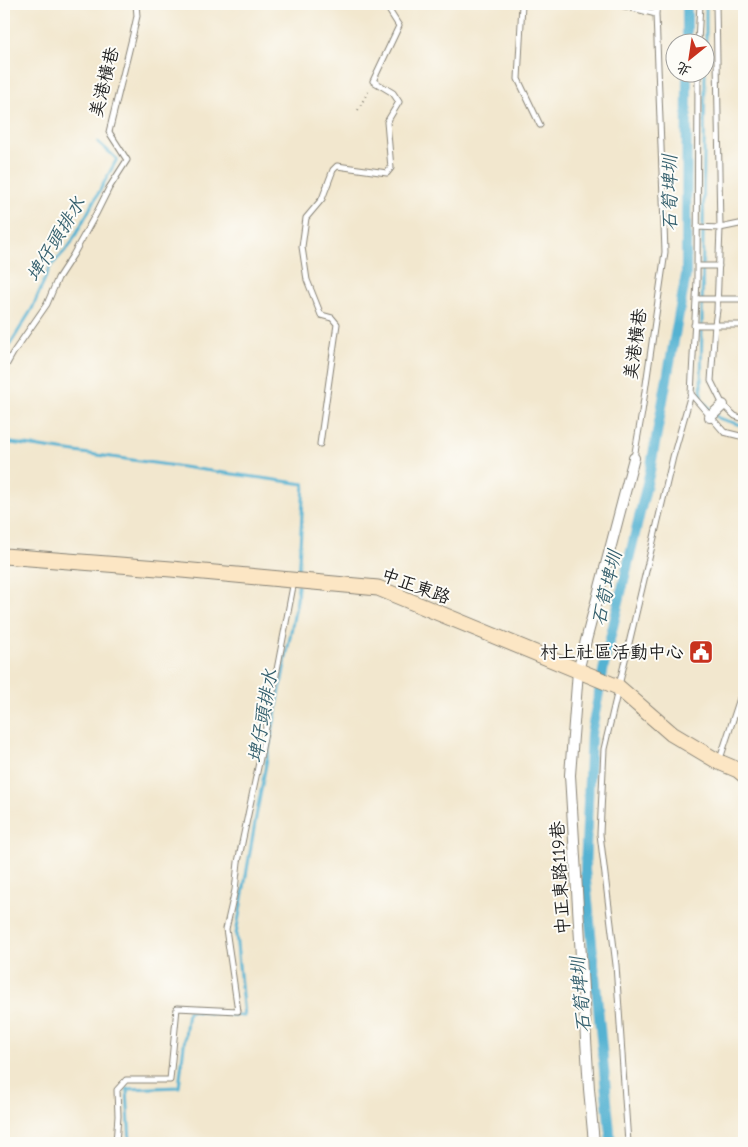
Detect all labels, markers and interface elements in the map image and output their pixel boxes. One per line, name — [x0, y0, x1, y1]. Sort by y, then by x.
north arrow — [666, 32, 716, 82]
street label: 美港橫巷 — [86, 45, 123, 120]
text: 北 — [673, 58, 694, 80]
water label: 石筍埤圳 — [659, 153, 681, 231]
water label: 埤仔頭排水 — [22, 192, 90, 286]
street label: 美港橫巷 — [620, 307, 651, 381]
water label: 石筍埤圳 — [588, 547, 627, 628]
street label: 中正東路 — [378, 564, 453, 609]
public building icon: 村上社區活動中心 — [688, 639, 714, 665]
place label: 村上社區活動中心 — [540, 642, 684, 663]
water label: 埤仔頭排水 — [244, 667, 282, 765]
street label: 中正東路119巷 — [547, 821, 574, 935]
water label: 石筍埤圳 — [567, 954, 595, 1034]

